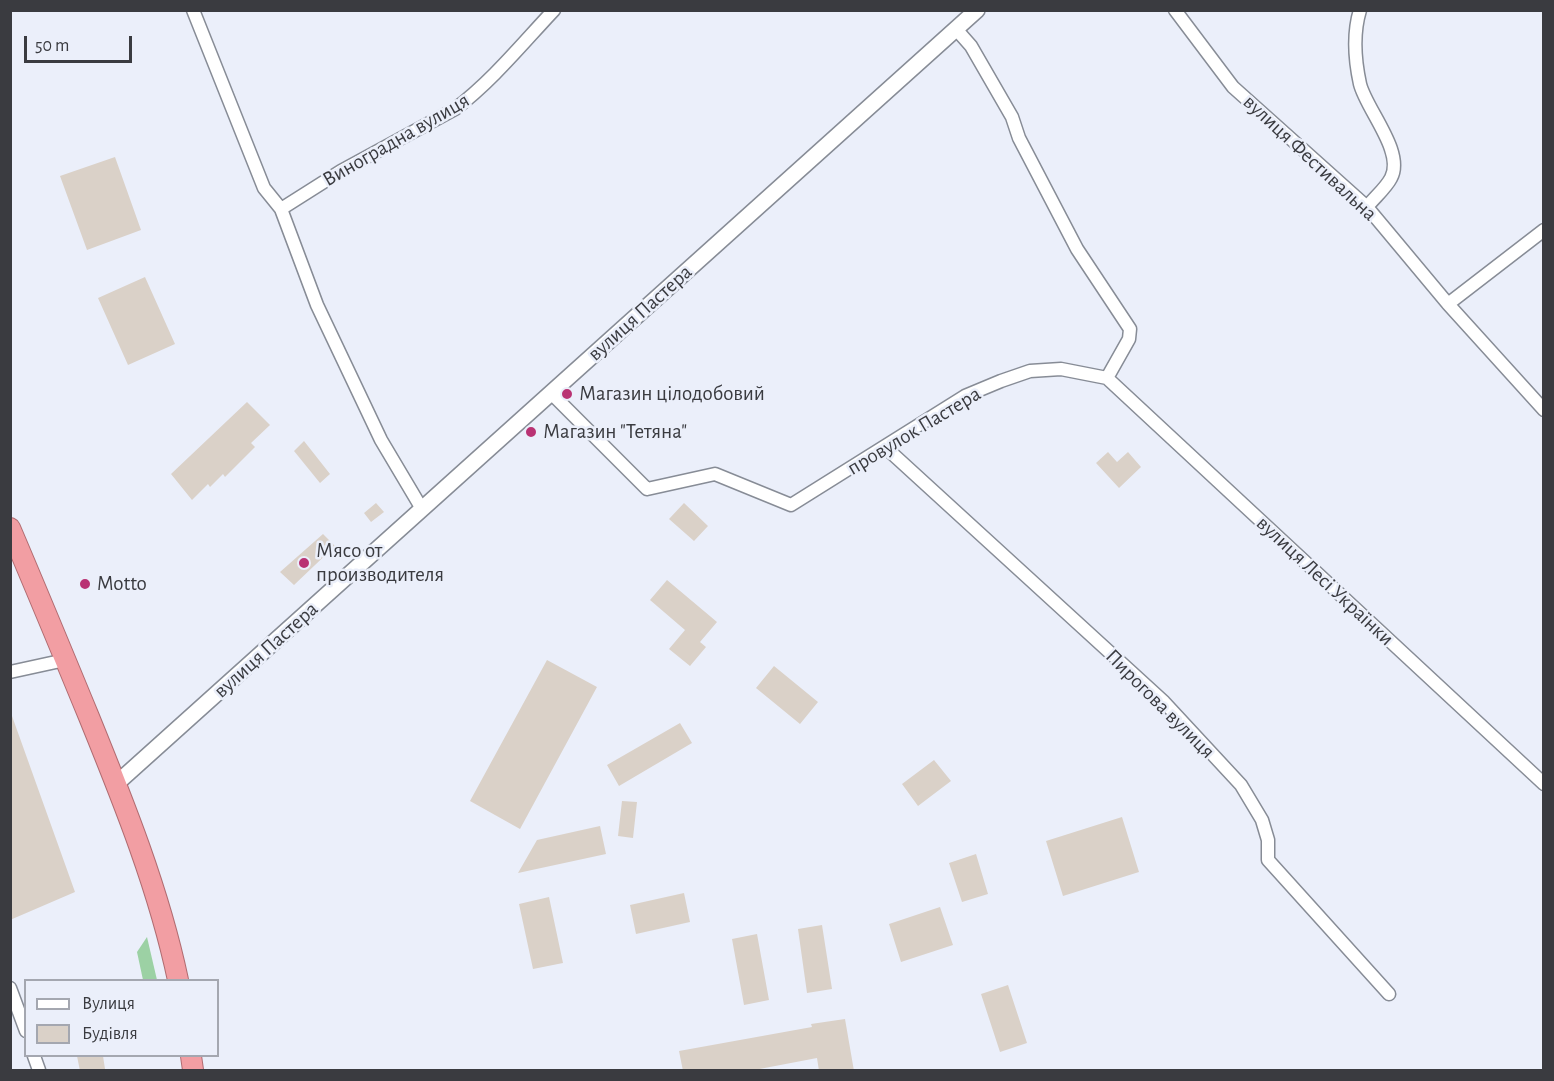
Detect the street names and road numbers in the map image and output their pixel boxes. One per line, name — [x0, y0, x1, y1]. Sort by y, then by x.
street label: Виноградна вулиця — [318, 88, 474, 192]
street label: вулиця Фестивальна — [1238, 89, 1382, 227]
street label: вулиця Пастера — [583, 259, 697, 367]
street label: провулок Пастера — [843, 381, 985, 481]
street label: вулиця Лесі Українки — [1251, 511, 1399, 651]
street label: вулиця Пастера — [209, 596, 323, 704]
street label: Пирогова вулиця — [1100, 644, 1220, 764]

